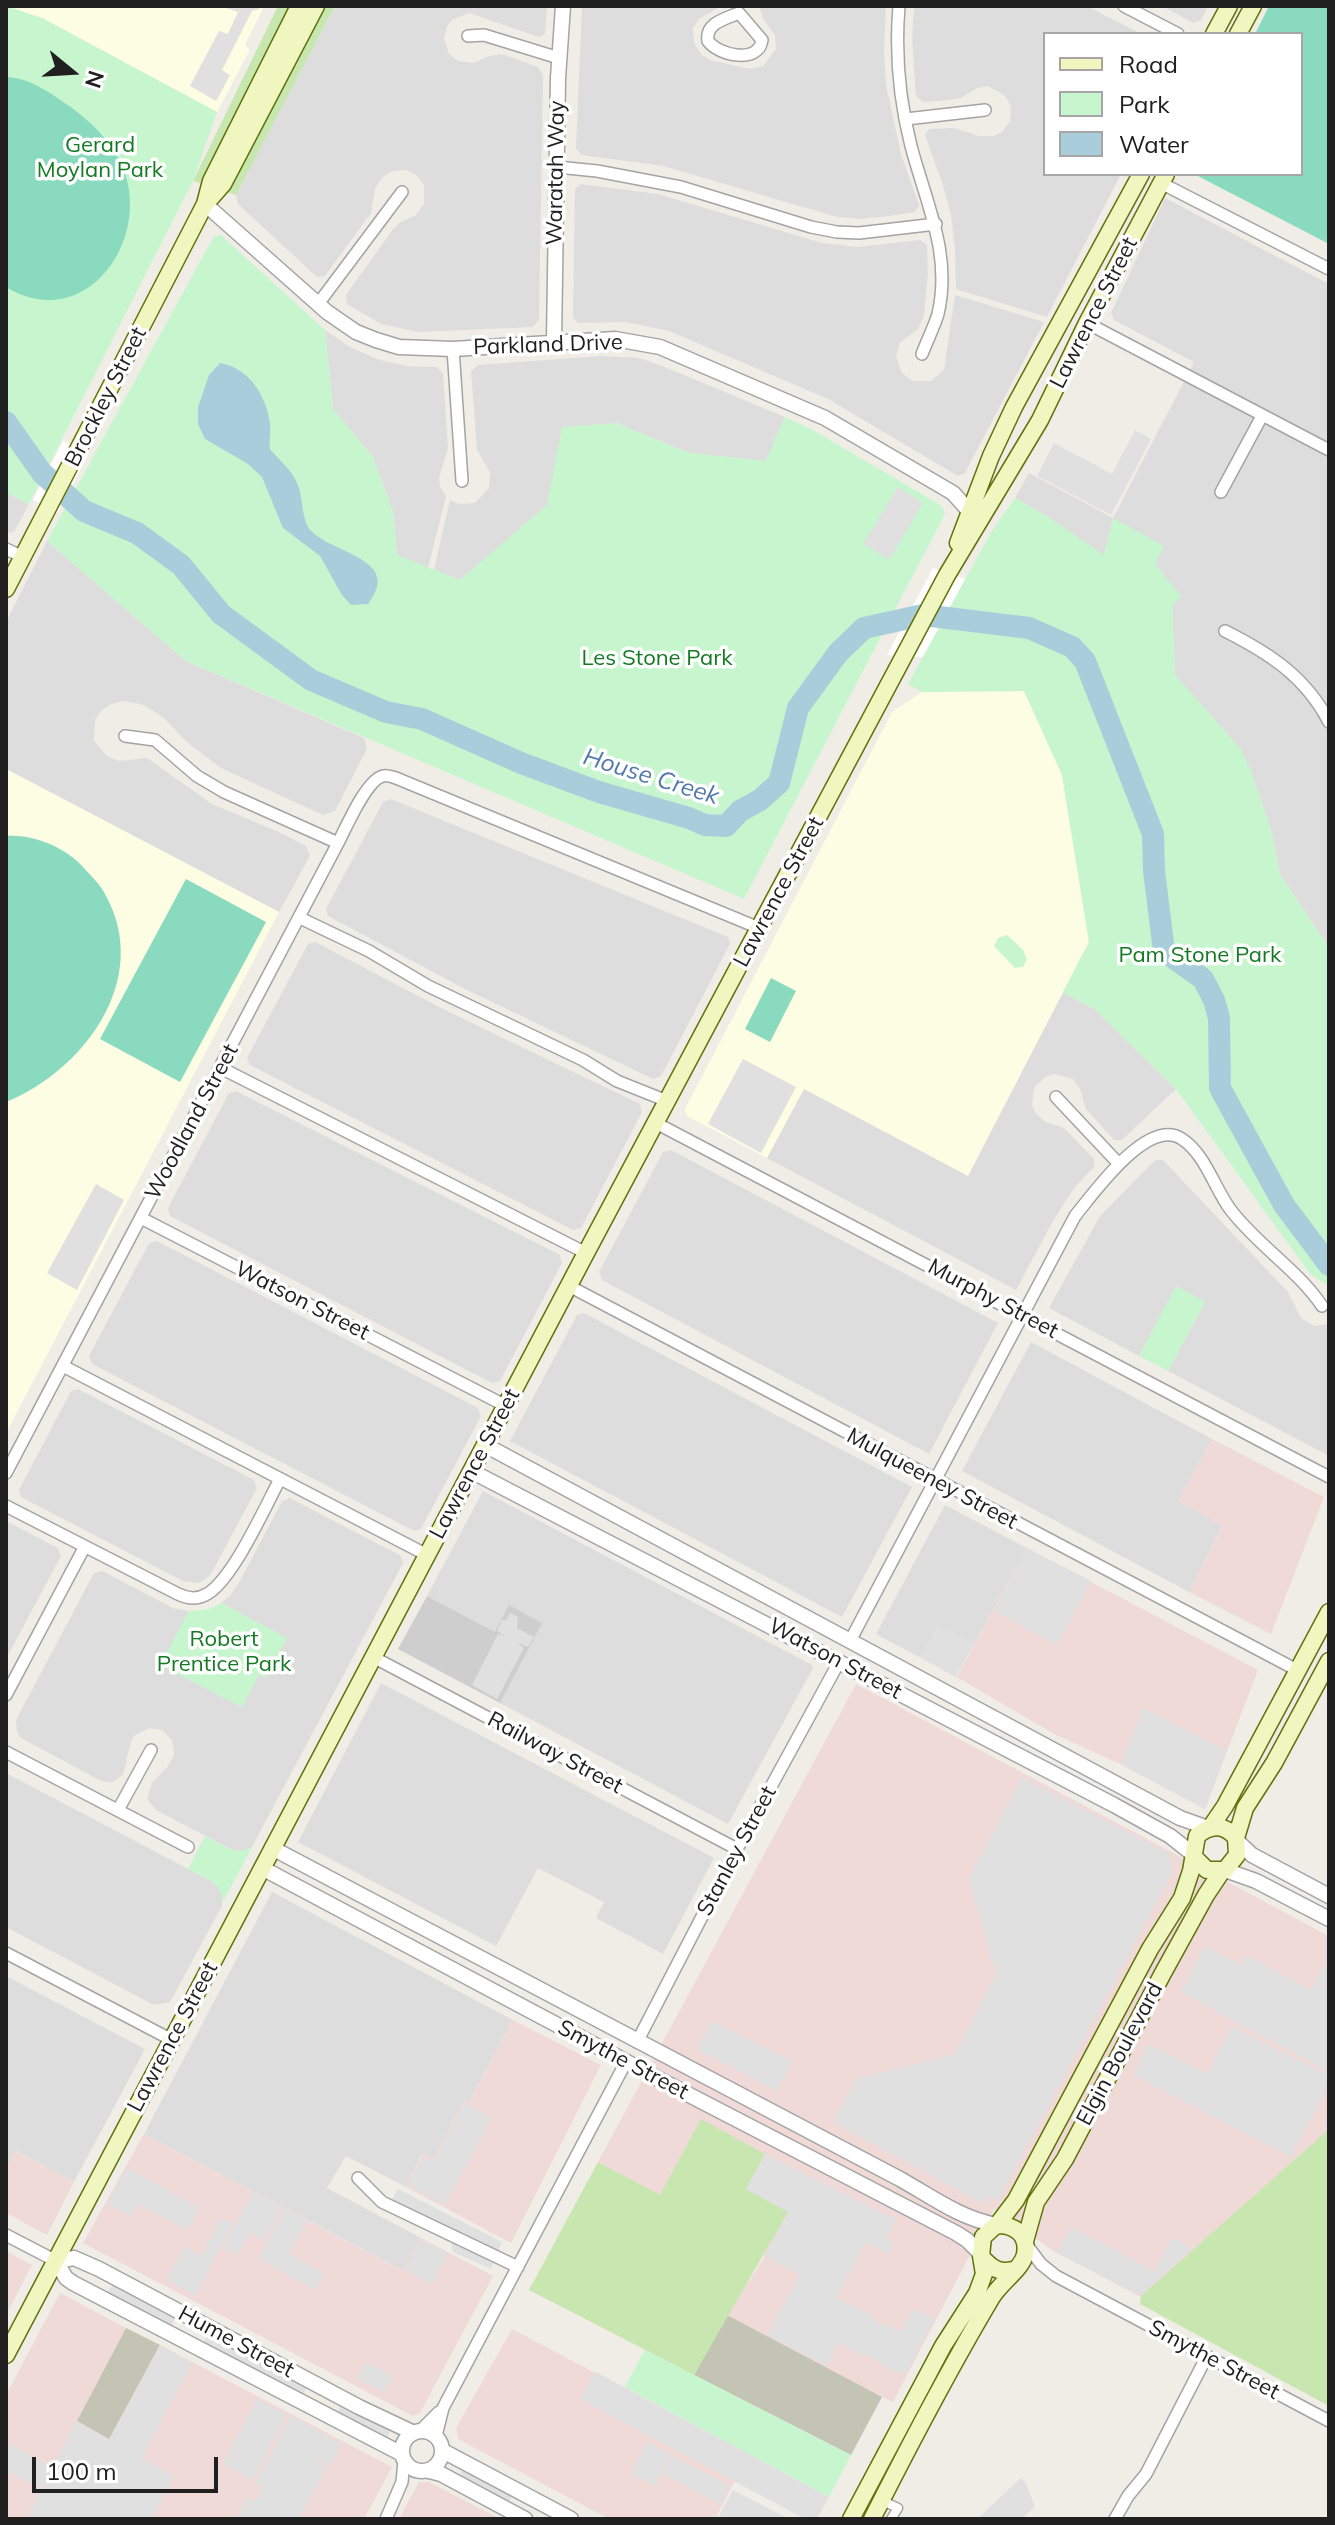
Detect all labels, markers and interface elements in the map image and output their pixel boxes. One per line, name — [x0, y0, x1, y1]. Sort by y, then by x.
north arrow — [32, 32, 112, 112]
legend — [1043, 32, 1303, 176]
text: Road — [1119, 49, 1178, 79]
text: N — [79, 67, 111, 92]
text: Park — [1119, 89, 1170, 119]
street label: Waratah Way — [542, 100, 570, 246]
text: Water — [1119, 129, 1189, 159]
park label: Gerard Moylan Park — [37, 132, 163, 184]
street label: Lawrence Street — [1045, 233, 1143, 393]
street label: Brockley Street — [60, 323, 152, 471]
street label: Parkland Drive — [473, 329, 623, 361]
park label: Les Stone Park — [581, 645, 733, 671]
water label: House Creek — [580, 743, 722, 811]
street label: Lawrence Street — [728, 812, 830, 972]
park label: Pam Stone Park — [1119, 942, 1281, 968]
street label: Woodland Street — [140, 1040, 244, 1204]
street label: Murphy Street — [923, 1254, 1063, 1344]
street label: Watson Street — [230, 1256, 374, 1346]
street label: Lawrence Street — [424, 1384, 526, 1544]
street label: Mulqueeney Street — [842, 1423, 1022, 1535]
street label: Watson Street — [764, 1613, 906, 1705]
park label: Robert Prentice Park — [157, 1626, 291, 1678]
street label: Railway Street — [483, 1706, 627, 1800]
street label: Stanley Street — [692, 1782, 782, 1920]
street label: Lawrence Street — [122, 1957, 224, 2117]
street label: Elgin Boulevard — [1071, 1978, 1169, 2130]
street label: Smythe Street — [553, 2015, 693, 2105]
street label: Hume Street — [174, 2300, 298, 2384]
street label: Smythe Street — [1144, 2315, 1284, 2405]
scale bar — [36, 2441, 222, 2491]
text: 100 m — [46, 2456, 117, 2486]

